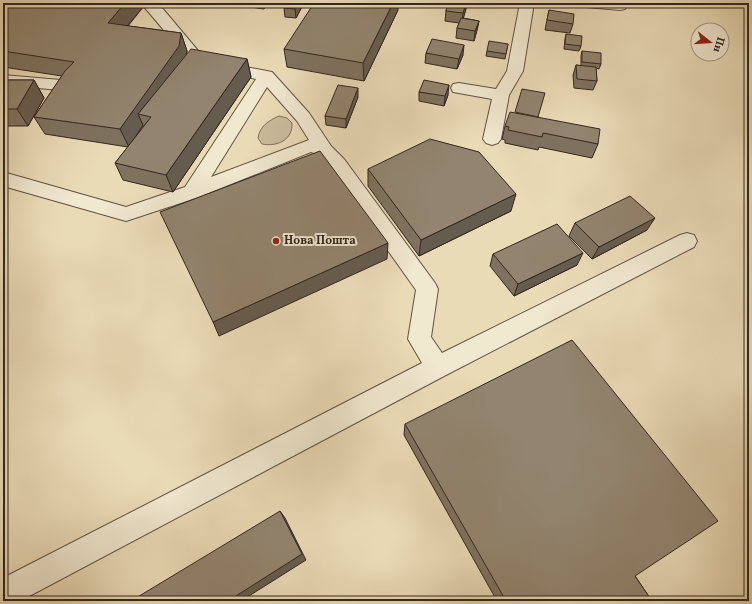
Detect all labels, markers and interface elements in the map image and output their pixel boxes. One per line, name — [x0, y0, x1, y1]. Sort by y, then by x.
north arrow — [690, 22, 730, 62]
text: Пн — [709, 35, 728, 54]
place label: Нова Пошта — [284, 233, 356, 249]
marker: Нова Пошта — [271, 236, 281, 246]

